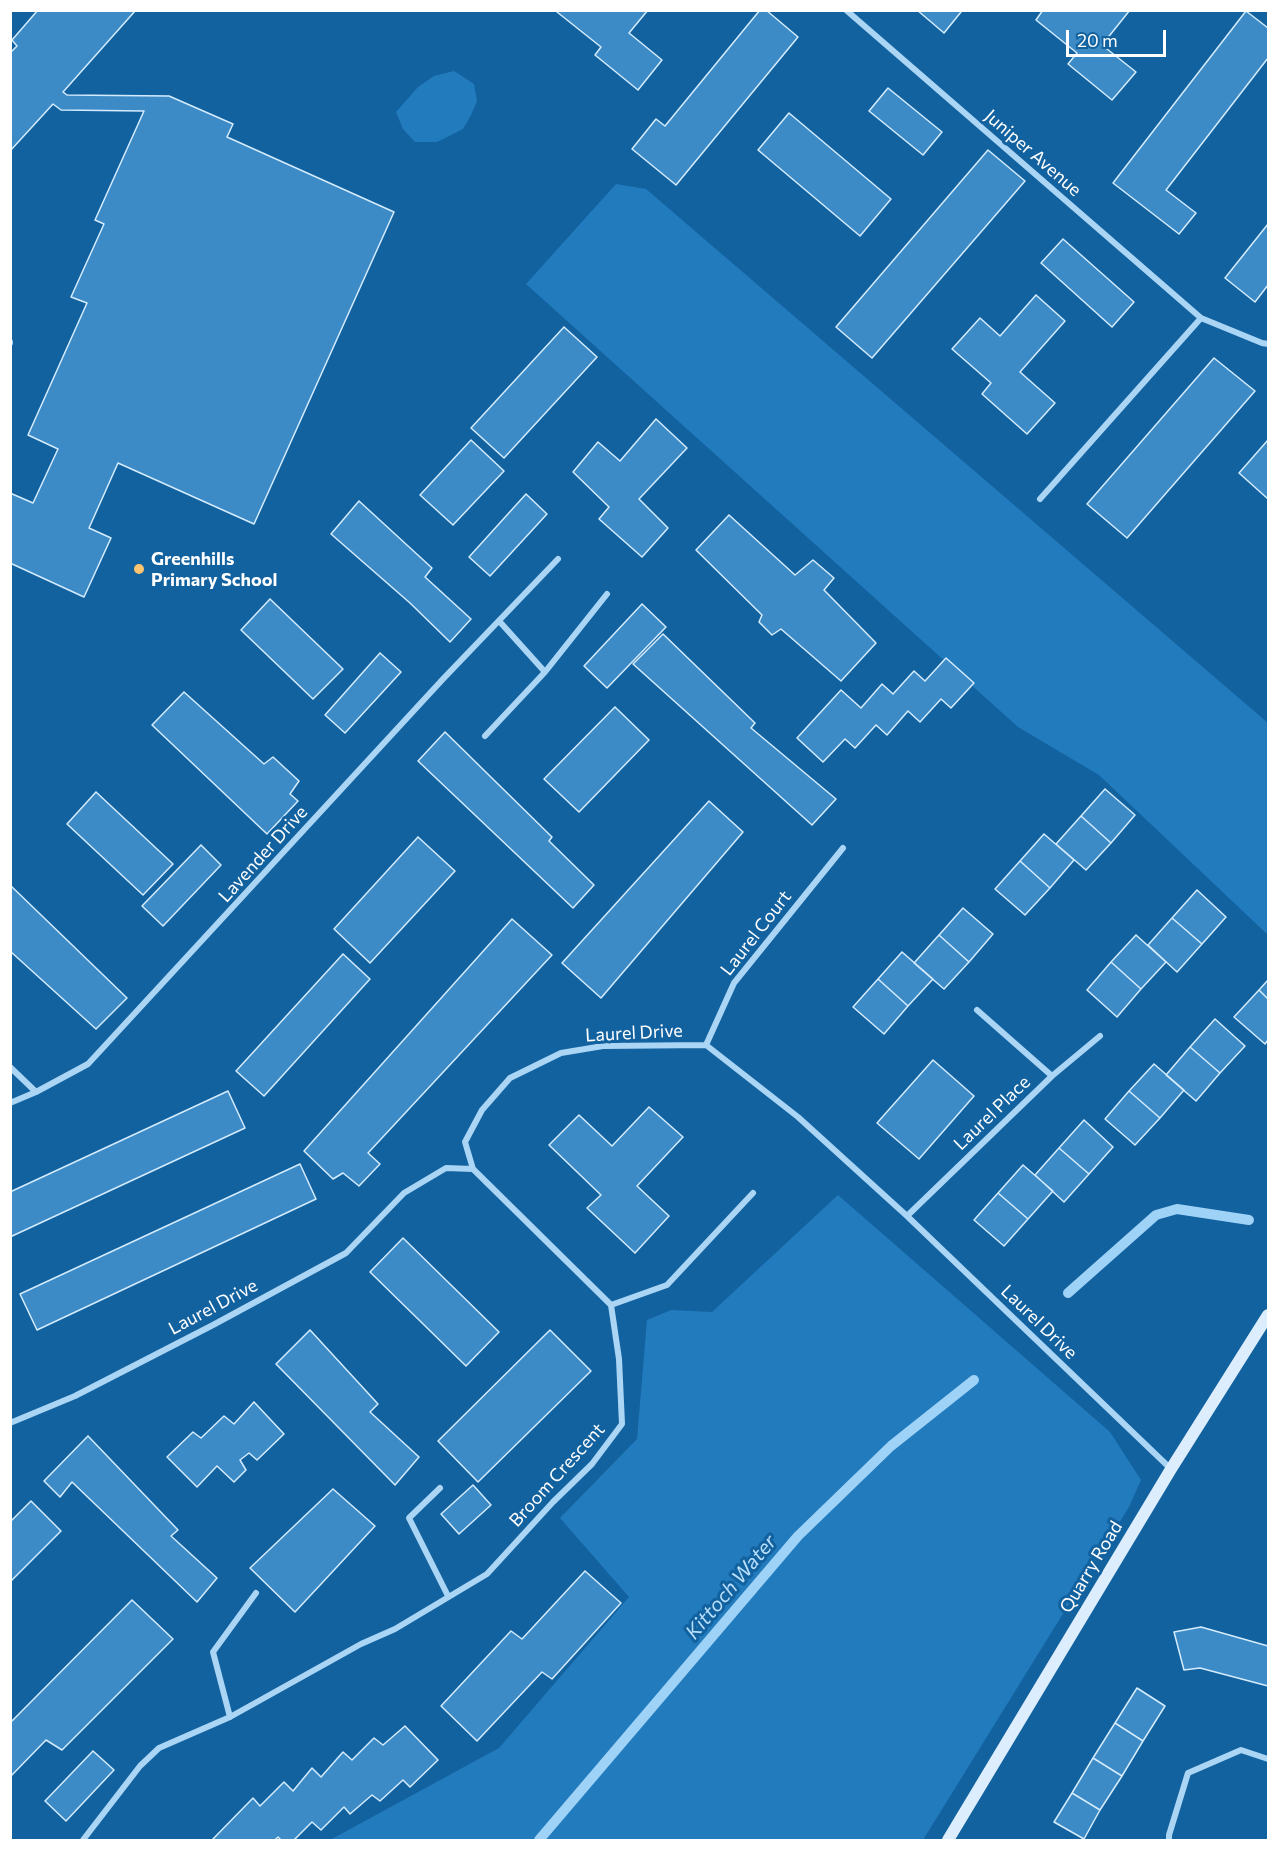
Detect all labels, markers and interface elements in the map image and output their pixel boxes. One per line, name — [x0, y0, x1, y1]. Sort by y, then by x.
scale bar — [1069, 18, 1170, 56]
text: 20 m — [1077, 29, 1118, 51]
street label: Juniper Avenue — [980, 105, 1086, 201]
place label: Greenhills Primary School — [151, 548, 277, 590]
marker: Greenhills Primary School — [132, 562, 146, 576]
street label: Lavender Drive — [214, 801, 312, 907]
street label: Laurel Court — [716, 886, 796, 980]
street label: Laurel Drive — [585, 1020, 683, 1046]
street label: Laurel Place — [949, 1071, 1035, 1155]
street label: Laurel Drive — [165, 1275, 261, 1339]
street label: Laurel Drive — [996, 1280, 1082, 1364]
street label: Broom Crescent — [505, 1419, 609, 1531]
street label: Quarry Road — [1055, 1517, 1127, 1617]
water label: Kittoch Water — [681, 1530, 781, 1644]

